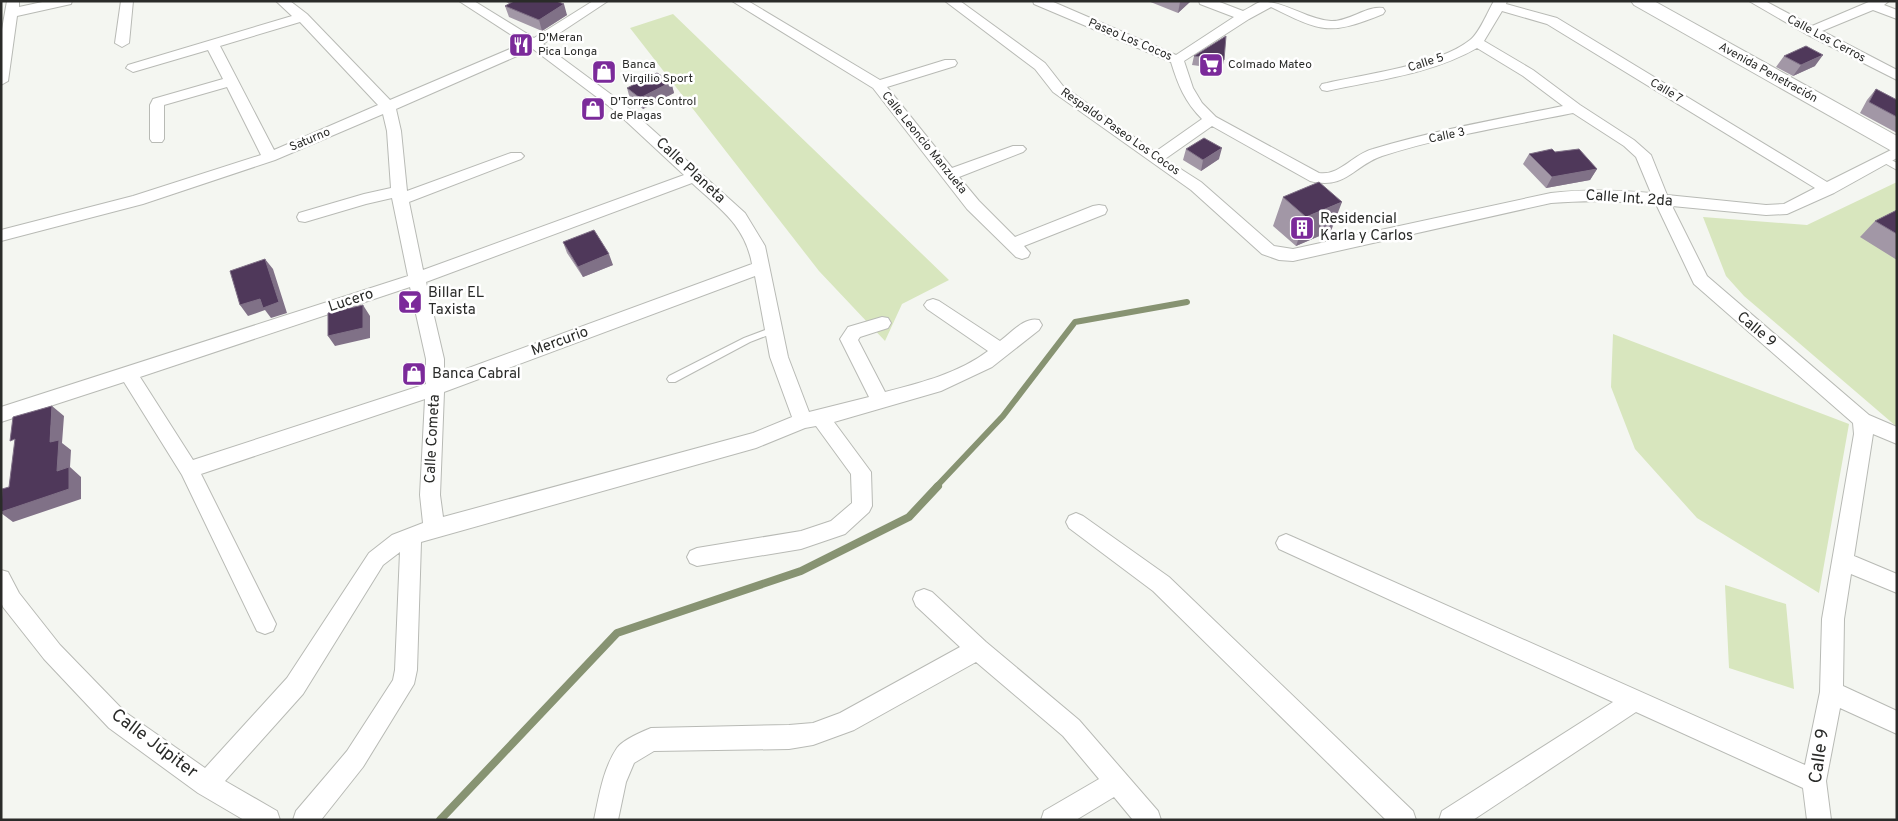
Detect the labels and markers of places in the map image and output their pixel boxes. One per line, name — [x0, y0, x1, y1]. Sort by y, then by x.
place label: D'Meran Pica Longa — [538, 30, 597, 60]
restaurant icon: D'Meran Pica Longa — [508, 32, 534, 58]
supermarket icon: Colmado Mateo — [1198, 52, 1224, 78]
place label: Banca Virgilio Sport — [622, 57, 693, 87]
place label: Colmado Mateo — [1228, 57, 1312, 73]
shop icon: Banca Virgilio Sport — [591, 59, 617, 85]
place label: D'Torres Control de Plagas — [610, 94, 696, 124]
shop icon: D'Torres Control de Plagas — [580, 96, 606, 122]
place label: Residencial Karla y Carlos — [1320, 210, 1413, 246]
building icon: Residencial Karla y Carlos — [1289, 215, 1315, 241]
place label: Billar EL Taxista — [428, 284, 484, 320]
bar icon: Billar EL Taxista — [397, 289, 423, 315]
shop icon: Banca Cabral — [401, 361, 427, 387]
place label: Banca Cabral — [432, 365, 521, 384]

